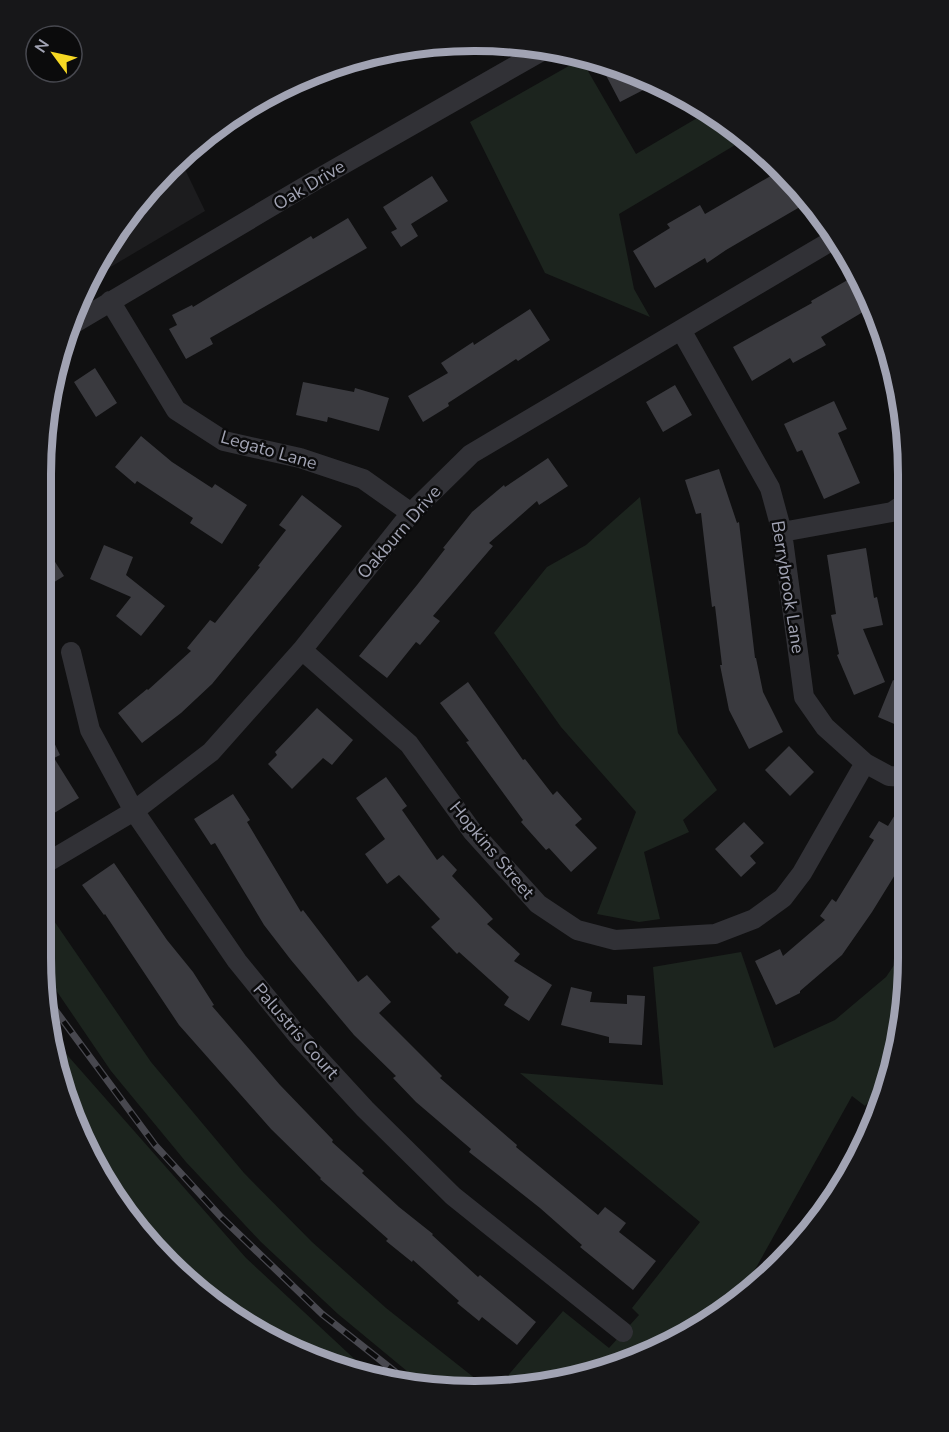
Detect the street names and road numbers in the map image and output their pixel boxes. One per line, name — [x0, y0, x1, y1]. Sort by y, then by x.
street label: Oak Drive — [269, 154, 349, 216]
street label: Legato Lane — [218, 425, 320, 475]
street label: Oakburn Drive — [352, 480, 446, 584]
street label: Berrybrook Lane — [766, 519, 810, 655]
street label: Hopkins Street — [444, 796, 540, 904]
street label: Palustris Court — [248, 978, 345, 1084]

